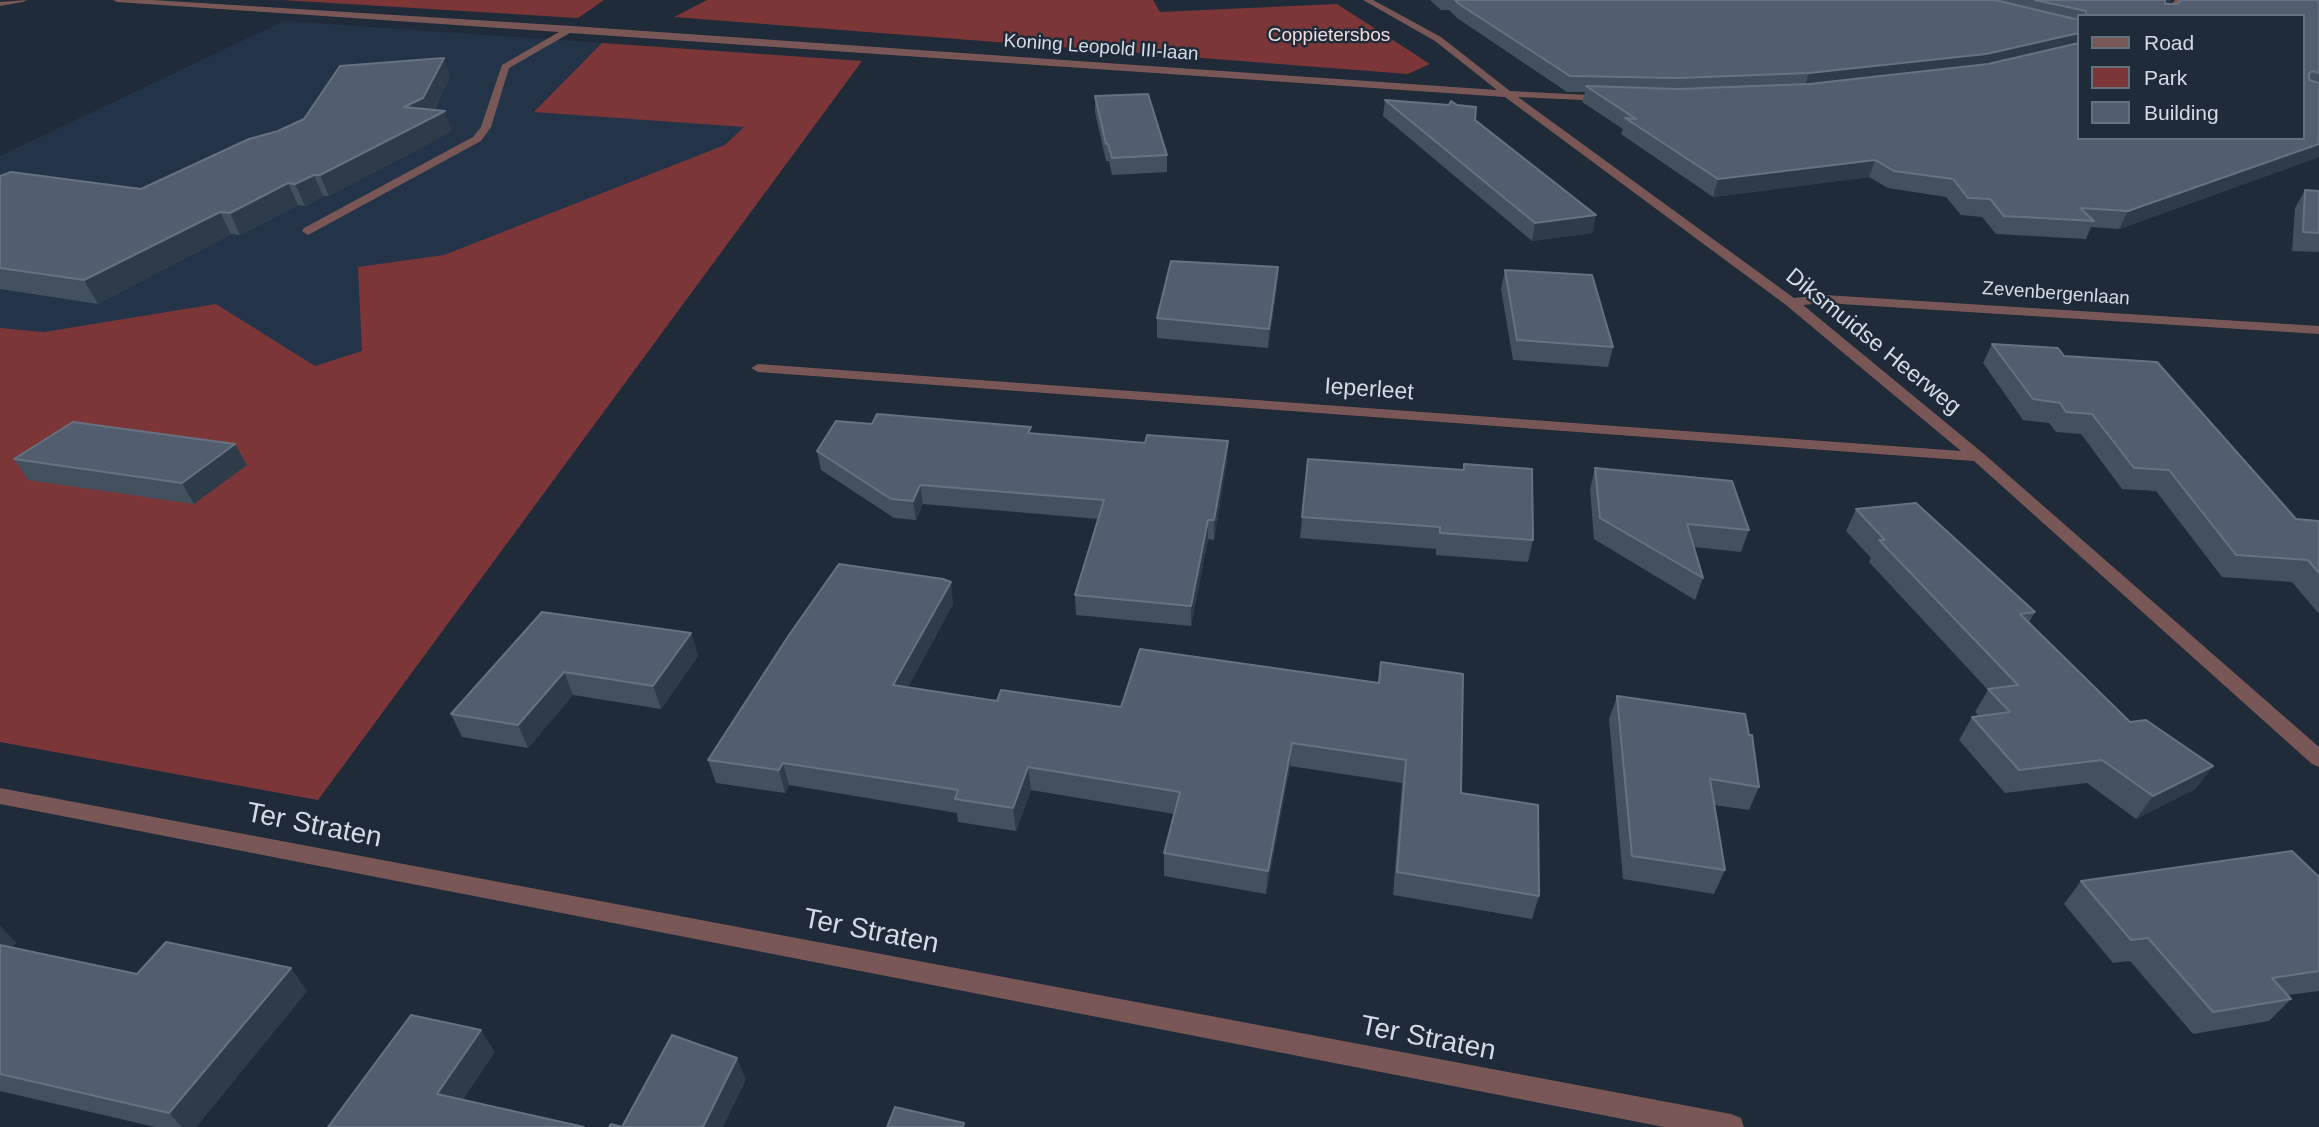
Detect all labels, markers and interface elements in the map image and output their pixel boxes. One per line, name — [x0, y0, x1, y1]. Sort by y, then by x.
legend — [2078, 14, 2305, 140]
park label: Coppietersbos — [1268, 25, 1390, 47]
street label: Koning Leopold III-laan — [1003, 30, 1199, 66]
text: Road — [2144, 31, 2194, 54]
text: Park — [2144, 66, 2187, 89]
text: Building — [2144, 101, 2219, 124]
street label: Diksmuidse Heerweg — [1780, 263, 1966, 421]
street label: Zevenbergenlaan — [1981, 277, 2131, 311]
street label: Ieperleet — [1323, 373, 1415, 407]
street label: Ter Straten — [244, 796, 384, 856]
street label: Ter Straten — [801, 902, 941, 962]
street label: Ter Straten — [1358, 1009, 1498, 1069]

